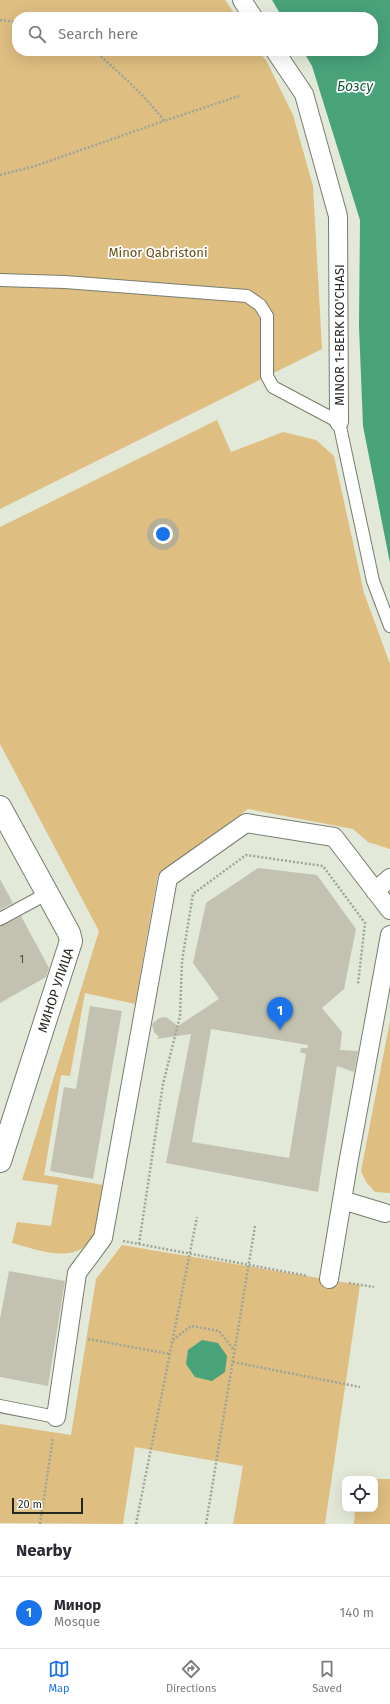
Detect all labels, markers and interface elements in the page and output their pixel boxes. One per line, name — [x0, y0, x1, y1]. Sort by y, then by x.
search box — [12, 12, 378, 56]
icon: search — [26, 23, 48, 45]
text: Search here — [58, 25, 138, 43]
water label: Бозсу — [337, 78, 374, 95]
park label: Minor Qabristoni — [108, 245, 208, 260]
street label: MINOR 1-BERK KO'CHASI — [332, 264, 347, 406]
your location — [153, 524, 173, 544]
street label: МИНОР УЛИЦА — [35, 945, 76, 1034]
house number: 1 — [20, 953, 24, 966]
pin: 1 — [267, 997, 293, 1030]
map controls — [342, 1476, 378, 1512]
button: locate — [342, 1476, 378, 1512]
scale bar — [12, 1496, 83, 1515]
text: 20 m — [18, 1498, 42, 1511]
text: Nearby — [16, 1540, 71, 1561]
text: Минор — [54, 1596, 101, 1614]
text: 1 — [26, 1605, 32, 1620]
text: 140 m — [340, 1605, 374, 1620]
text: Mosque — [54, 1614, 100, 1629]
tab: Map — [48, 1658, 70, 1695]
tab: Directions — [166, 1658, 216, 1695]
tab: Saved — [312, 1658, 342, 1695]

